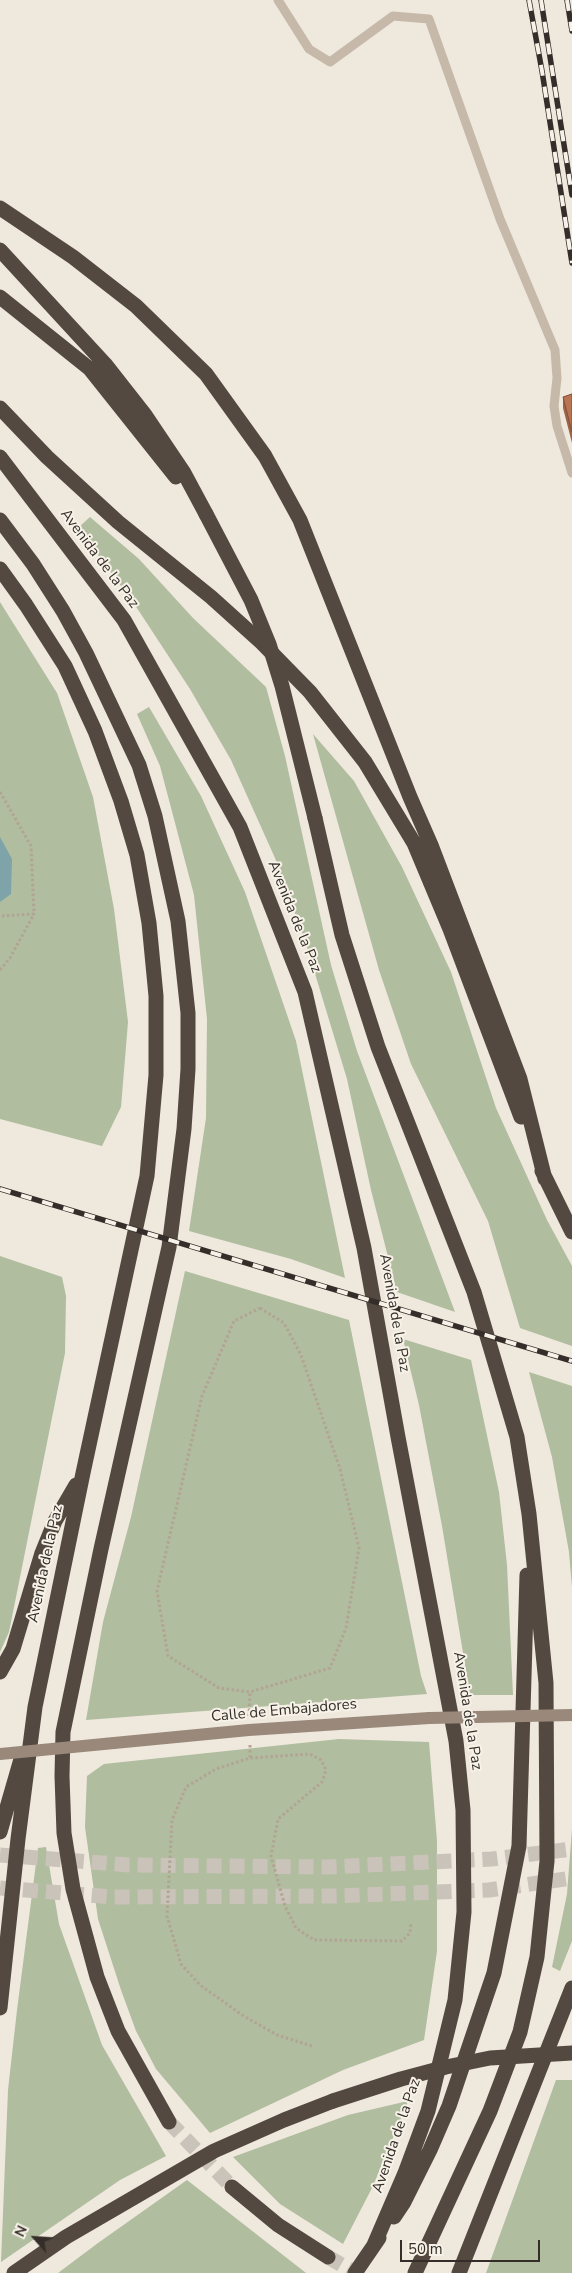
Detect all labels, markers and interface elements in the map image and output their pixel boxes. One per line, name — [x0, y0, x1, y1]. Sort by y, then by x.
street label: Avenida de la Paz — [56, 506, 142, 612]
street label: Avenida de la Paz — [263, 858, 325, 976]
street label: Avenida de la Paz — [375, 1253, 413, 1373]
street label: Avenida de la Paz — [25, 1504, 67, 1624]
street label: Avenida de la Paz — [449, 1651, 485, 1771]
street label: Calle de Embajadores — [210, 1696, 358, 1726]
street label: Avenida de la Paz — [369, 2077, 425, 2195]
north arrow — [10, 2213, 60, 2263]
text: N — [10, 2222, 32, 2240]
scale bar — [402, 2230, 542, 2262]
text: 50 m — [408, 2239, 443, 2259]

